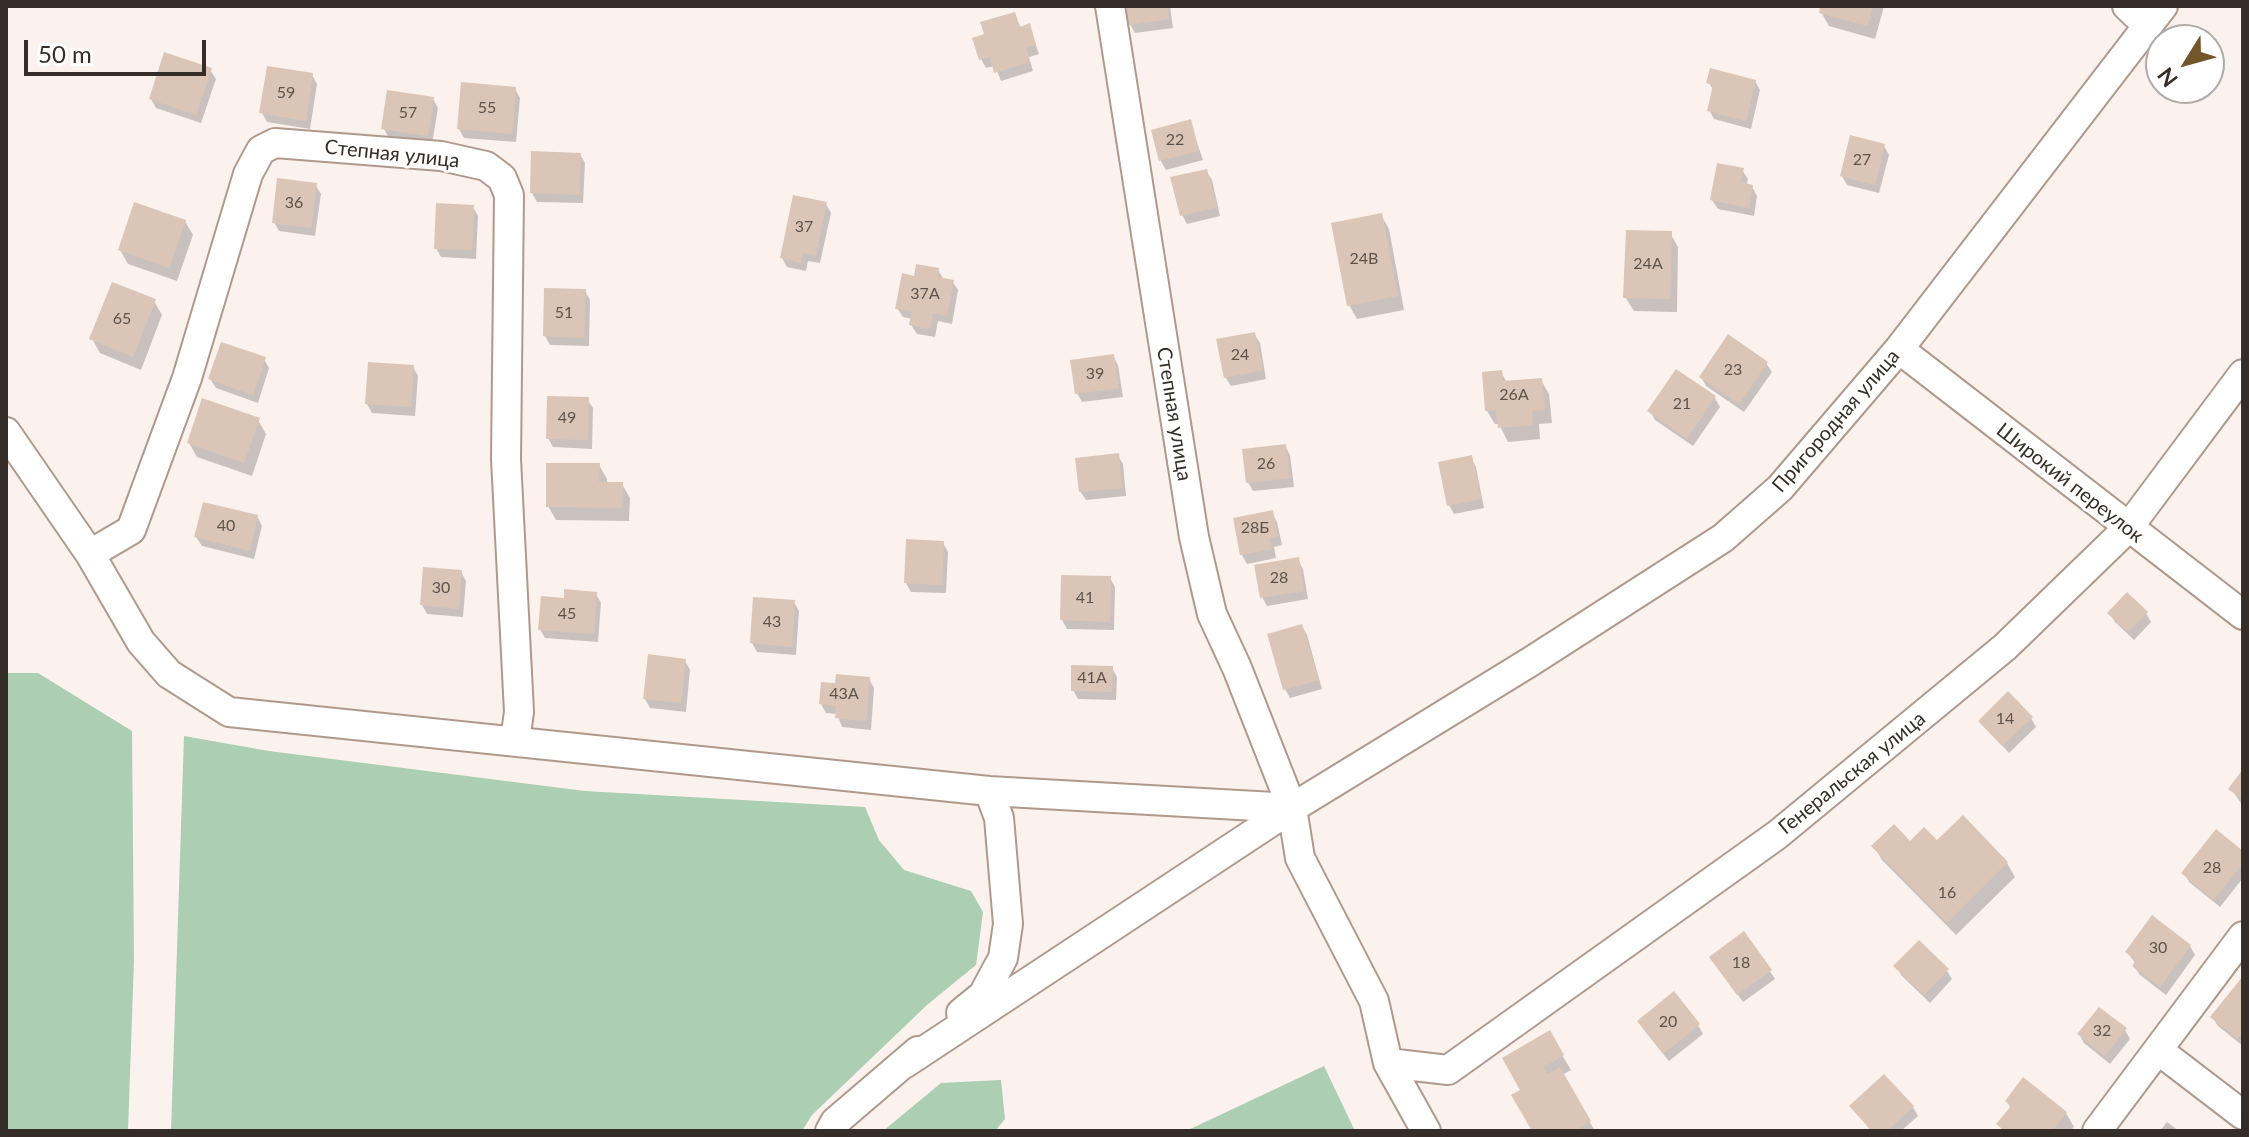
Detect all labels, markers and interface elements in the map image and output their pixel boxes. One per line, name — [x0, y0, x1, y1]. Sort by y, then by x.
scale bar — [28, 24, 210, 74]
north arrow — [2145, 24, 2225, 104]
text: 50 m — [38, 39, 92, 68]
text: N — [2151, 63, 2183, 92]
house number: 59 — [277, 83, 295, 103]
house number: 55 — [478, 98, 496, 118]
house number: 57 — [399, 103, 417, 123]
house number: 22 — [1166, 130, 1184, 150]
street label: Степная улица — [323, 135, 461, 173]
house number: 27 — [1853, 150, 1871, 170]
house number: 36 — [285, 193, 303, 213]
house number: 37 — [795, 217, 813, 237]
house number: 24В — [1350, 249, 1378, 269]
house number: 24А — [1633, 254, 1663, 274]
house number: 37А — [910, 284, 940, 304]
house number: 51 — [555, 303, 573, 323]
house number: 65 — [113, 309, 131, 329]
street label: Степная улица — [1152, 345, 1196, 483]
house number: 24 — [1231, 345, 1249, 365]
street label: Пригородная улица — [1767, 345, 1905, 497]
house number: 23 — [1724, 360, 1742, 380]
house number: 39 — [1086, 364, 1104, 384]
house number: 26А — [1499, 385, 1529, 405]
house number: 21 — [1673, 394, 1691, 414]
house number: 49 — [558, 408, 576, 428]
street label: Широкий переулок — [1992, 418, 2148, 548]
house number: 26 — [1257, 454, 1275, 474]
house number: 40 — [217, 516, 235, 536]
house number: 28Б — [1241, 518, 1269, 538]
house number: 28 — [1270, 568, 1288, 588]
house number: 30 — [432, 578, 450, 598]
house number: 41 — [1076, 588, 1094, 608]
house number: 45 — [558, 604, 576, 624]
house number: 43 — [763, 612, 781, 632]
house number: 41А — [1077, 668, 1107, 688]
house number: 43А — [829, 684, 859, 704]
street label: Генеральская улица — [1774, 707, 1930, 839]
house number: 14 — [1996, 709, 2014, 729]
house number: 28 — [2203, 858, 2221, 878]
house number: 16 — [1938, 883, 1956, 903]
house number: 30 — [2149, 938, 2167, 958]
house number: 18 — [1732, 953, 1750, 973]
house number: 20 — [1659, 1012, 1677, 1032]
house number: 32 — [2093, 1021, 2111, 1041]

